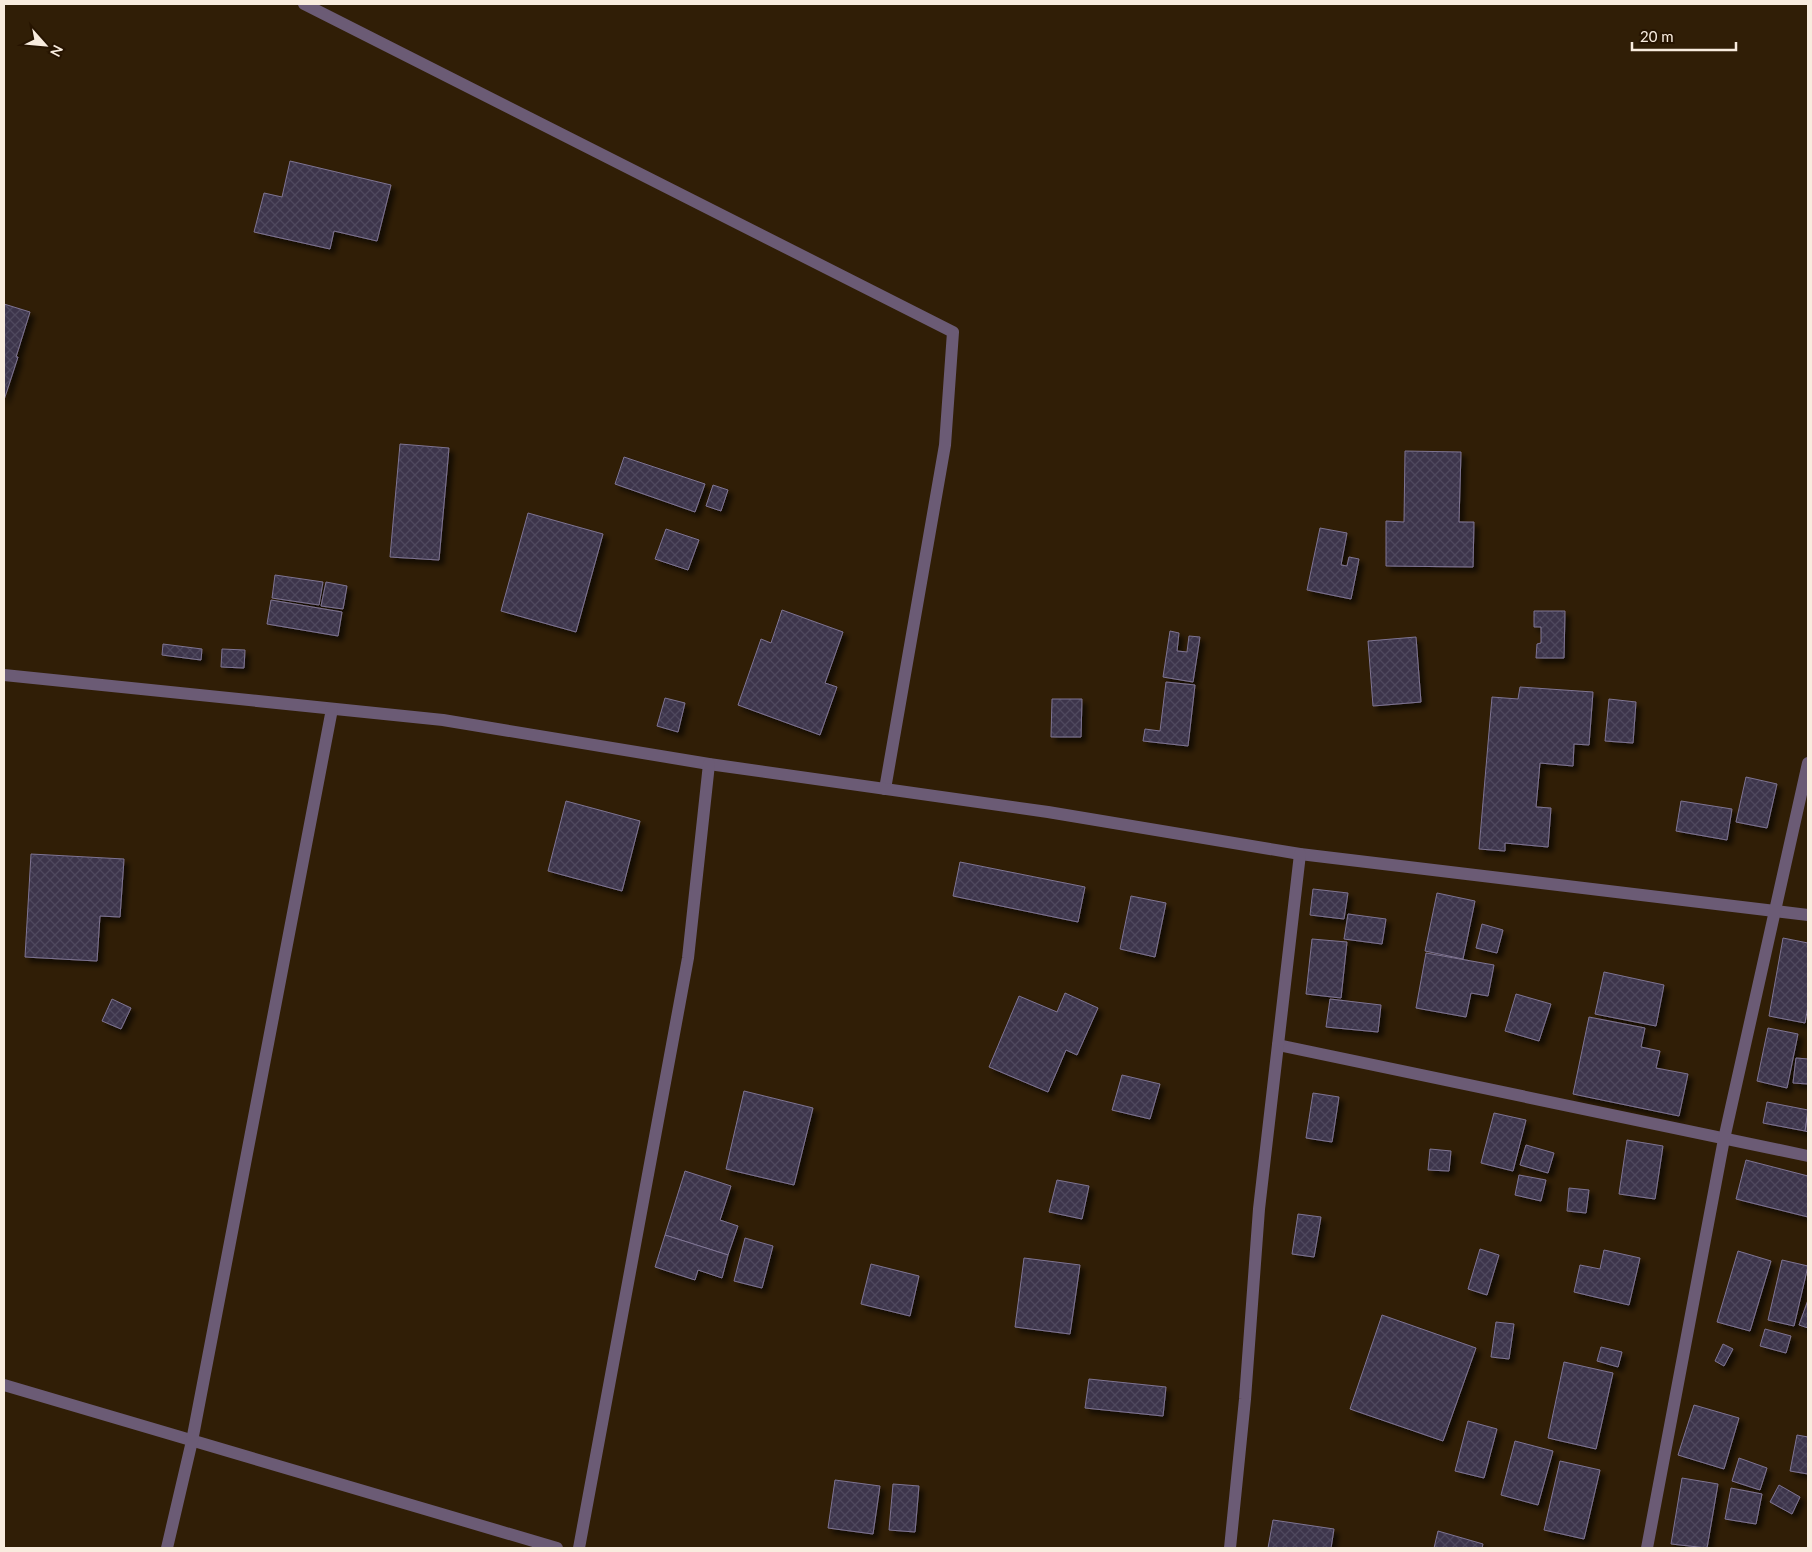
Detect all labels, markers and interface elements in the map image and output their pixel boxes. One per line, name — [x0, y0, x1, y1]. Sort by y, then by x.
north arrow — [20, 20, 70, 70]
scale bar — [1632, 20, 1736, 52]
text: 20 m — [1640, 27, 1674, 45]
text: N — [47, 42, 67, 60]

